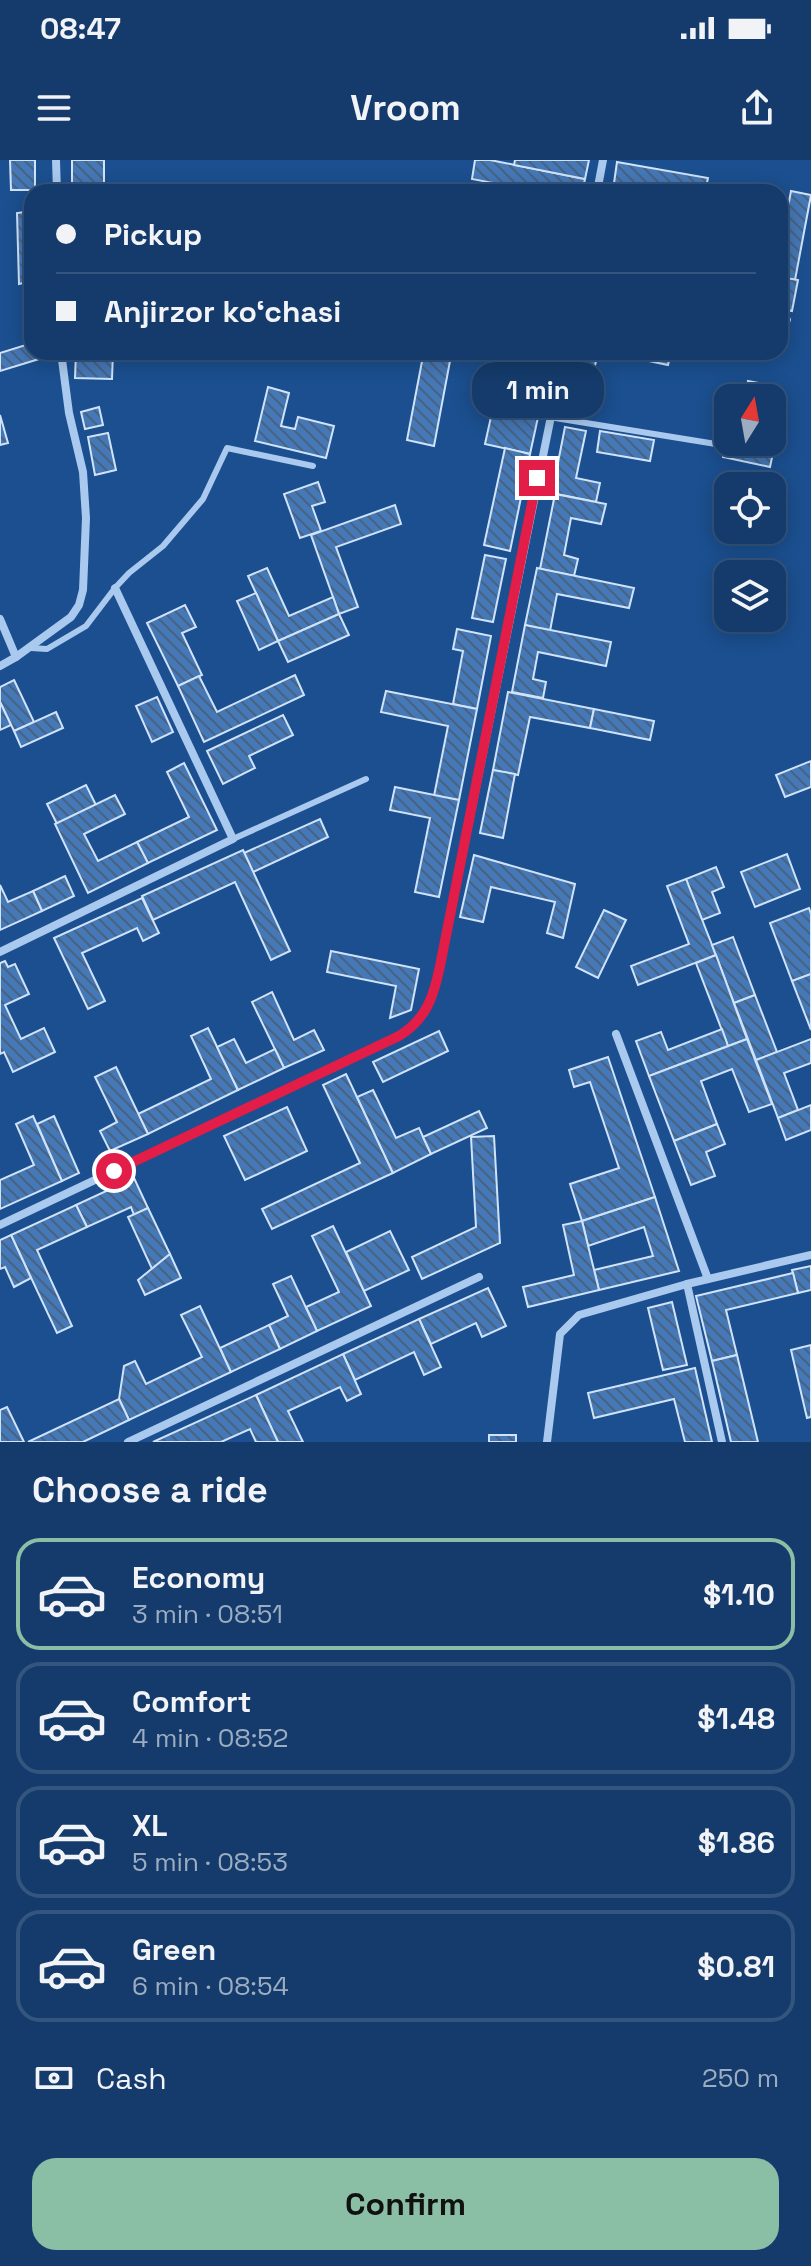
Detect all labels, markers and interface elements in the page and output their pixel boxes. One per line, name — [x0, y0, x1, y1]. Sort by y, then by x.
text: 08:47 — [40, 9, 121, 48]
text: Vroom — [350, 85, 461, 131]
icon: menu — [32, 86, 76, 130]
icon: share — [735, 86, 779, 130]
text: Pickup — [104, 215, 202, 254]
text: Anjirzor koʻchasi — [104, 292, 341, 331]
callout: 1 min — [471, 362, 603, 418]
text: 1 min — [506, 373, 570, 407]
north arrow — [714, 384, 786, 456]
map controls — [714, 384, 786, 632]
route end — [519, 460, 555, 496]
button: locate — [714, 472, 786, 544]
button: layers — [714, 560, 786, 632]
route start — [96, 1153, 132, 1189]
text: Choose a ride — [32, 1467, 268, 1513]
icon: car — [36, 1558, 108, 1630]
text: Economy — [132, 1558, 265, 1597]
text: $1.10 — [703, 1575, 775, 1614]
text: 3 min · 08:51 — [132, 1597, 283, 1631]
icon: car — [36, 1682, 108, 1754]
text: Comfort — [132, 1682, 251, 1721]
text: $1.48 — [697, 1699, 775, 1738]
text: 4 min · 08:52 — [132, 1721, 288, 1755]
icon: car — [36, 1806, 108, 1878]
text: XL — [132, 1806, 168, 1845]
text: $1.86 — [698, 1823, 775, 1862]
text: 5 min · 08:53 — [132, 1845, 288, 1879]
icon: car — [36, 1930, 108, 2002]
text: Green — [132, 1930, 216, 1969]
text: $0.81 — [697, 1947, 775, 1986]
text: 6 min · 08:54 — [132, 1969, 289, 2003]
icon: cash — [32, 2056, 76, 2100]
text: Cash — [96, 2059, 167, 2098]
text: 250 m — [702, 2061, 779, 2095]
button: Confirm — [32, 2158, 779, 2250]

